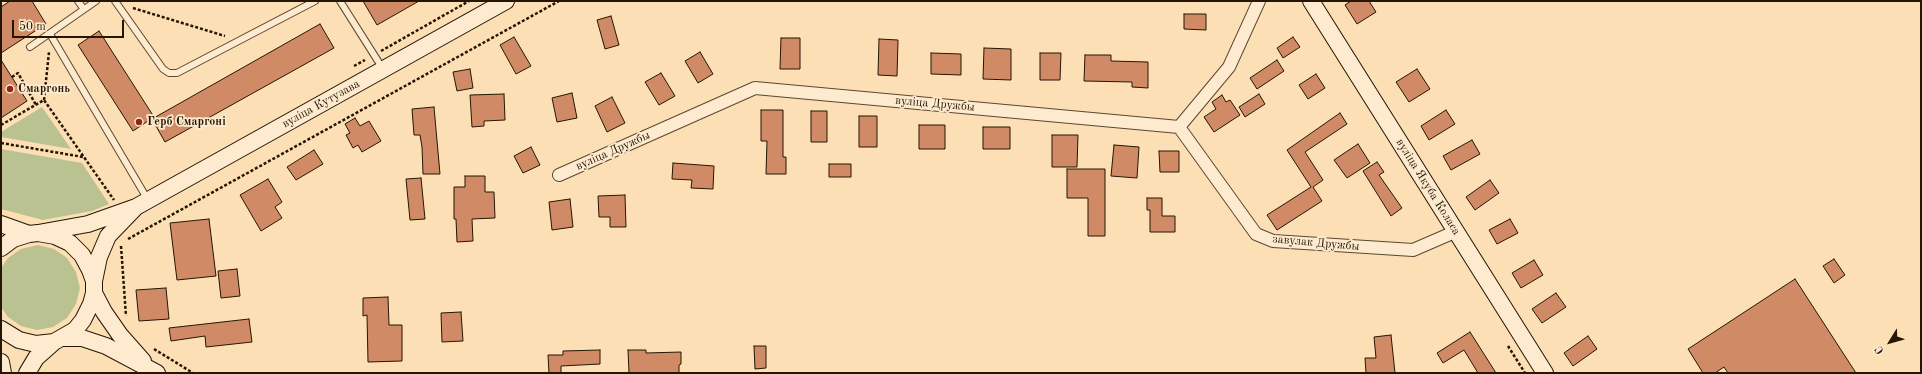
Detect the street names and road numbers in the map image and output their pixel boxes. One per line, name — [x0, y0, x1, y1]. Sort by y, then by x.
street label: вуліца Кутузава — [280, 77, 362, 131]
street label: вуліца Дружбы — [895, 93, 975, 115]
street label: вуліца Дружбы — [574, 128, 652, 174]
street label: вуліца Якуба Коласа — [1392, 136, 1464, 238]
street label: завулак Дружбы — [1272, 232, 1360, 254]

